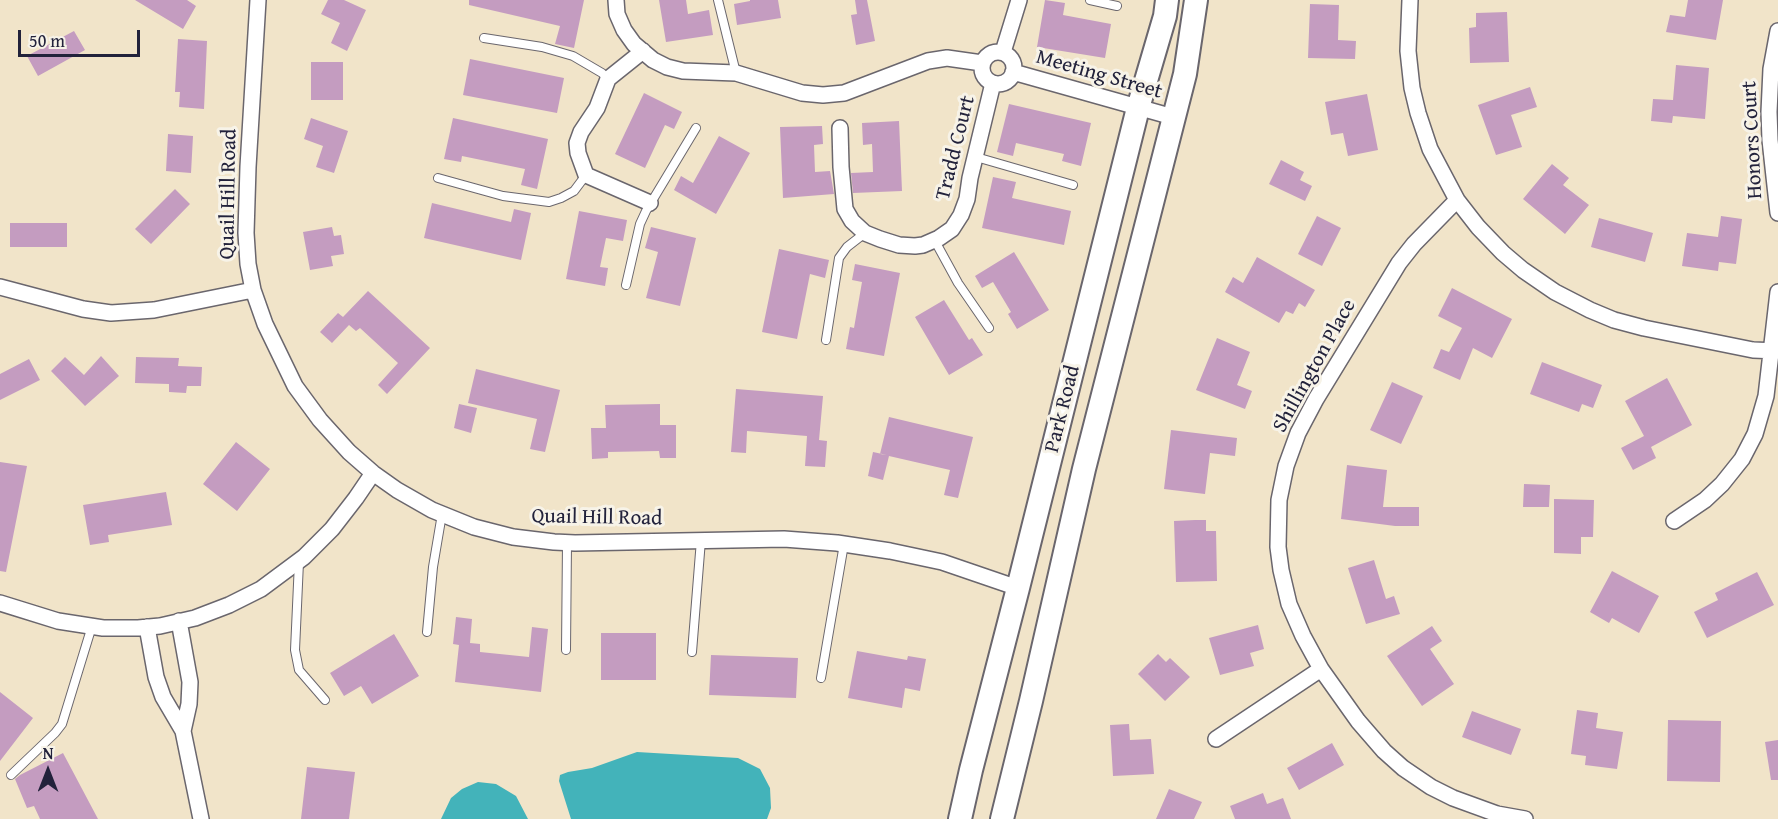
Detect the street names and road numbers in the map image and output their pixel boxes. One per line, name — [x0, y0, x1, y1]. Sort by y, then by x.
street label: Meeting Street — [1033, 45, 1165, 105]
street label: Honors Court — [1737, 80, 1769, 200]
street label: Tradd Court — [931, 93, 981, 203]
street label: Quail Hill Road — [215, 128, 243, 260]
street label: Shillington Place — [1268, 295, 1362, 437]
street label: Park Road — [1040, 363, 1086, 455]
street label: Quail Hill Road — [531, 504, 663, 532]

